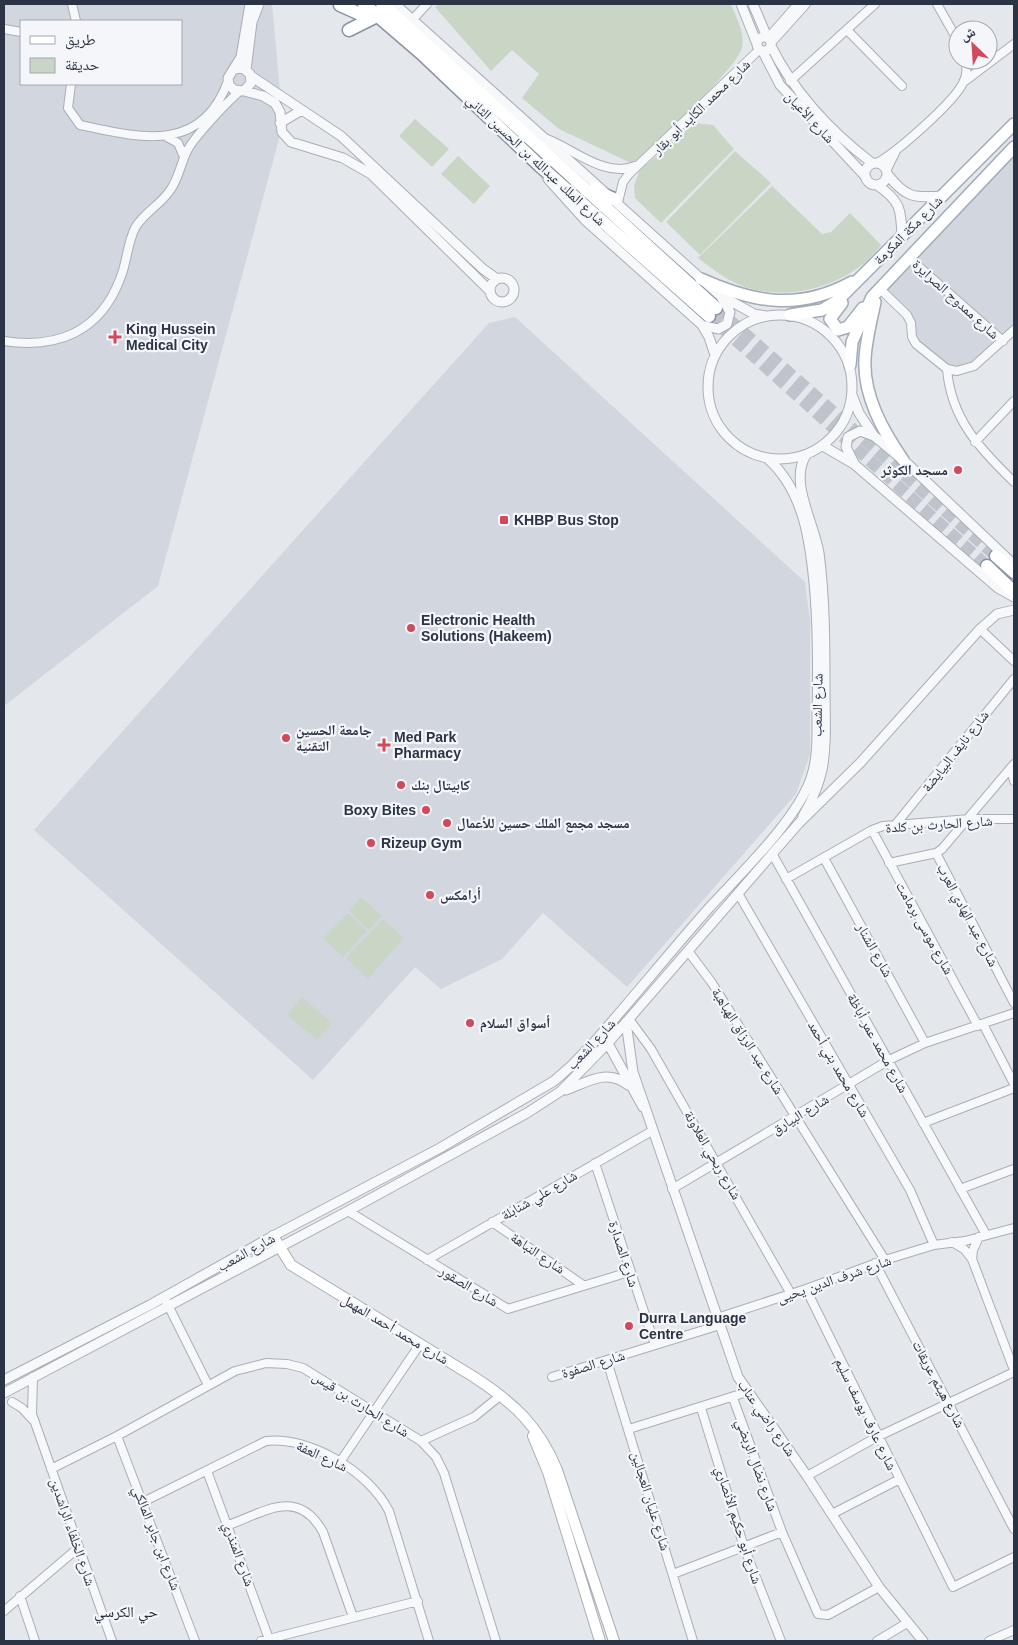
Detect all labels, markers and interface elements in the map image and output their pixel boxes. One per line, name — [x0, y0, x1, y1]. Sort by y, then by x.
legend — [20, 20, 182, 85]
north arrow — [948, 20, 998, 70]
text: ش — [957, 23, 978, 45]
text: طريق — [65, 31, 96, 50]
text: حديقة — [65, 56, 100, 73]
street label: شارع محمد الكايد أبو بقار — [648, 56, 755, 160]
street label: شارع الأعيان — [781, 88, 838, 148]
street label: شارع الملك عبدالله بن الحسين الثاني — [461, 91, 609, 231]
street label: شارع مكة المكرمة — [870, 192, 947, 269]
street label: شارع ممدوح الصرايرة — [908, 256, 1003, 344]
place label: King Hussein Medical City — [126, 321, 215, 353]
marker: King Hussein Medical City — [108, 330, 122, 344]
place label: مسجد الكوثر — [880, 462, 948, 478]
marker: مسجد الكوثر — [952, 464, 964, 476]
place label: KHBP Bus Stop — [514, 512, 619, 528]
marker: KHBP Bus Stop — [498, 514, 510, 526]
place label: Electronic Health Solutions (Hakeem) — [421, 612, 552, 644]
marker: Electronic Health Solutions (Hakeem) — [405, 622, 417, 634]
street label: شارع الشعب — [808, 673, 828, 737]
street label: شارع نايف البيايضة — [918, 707, 993, 796]
place label: جامعة الحسين التقنية — [296, 722, 372, 754]
place label: Med Park Pharmacy — [394, 729, 461, 761]
marker: جامعة الحسين التقنية — [280, 732, 292, 744]
marker: Med Park Pharmacy — [378, 739, 390, 751]
place label: كابيتال بنك — [411, 777, 470, 794]
marker: كابيتال بنك — [395, 779, 407, 791]
place label: Boxy Bites — [344, 802, 416, 818]
marker: Boxy Bites — [420, 804, 432, 816]
street label: شارع الحارث بن كلدة — [885, 812, 993, 838]
place label: مسجد مجمع الملك حسين للأعمال — [457, 815, 630, 833]
marker: مسجد مجمع الملك حسين للأعمال — [441, 817, 453, 829]
place label: Rizeup Gym — [381, 835, 462, 851]
marker: Rizeup Gym — [365, 837, 377, 849]
street label: شارع عبد الهادي العرب — [931, 861, 1002, 971]
street label: شارع موسى برمامت — [891, 879, 957, 978]
place label: أرامكس — [440, 887, 481, 904]
marker: أرامكس — [424, 889, 436, 901]
street label: شارع الشنار — [851, 919, 896, 981]
street label: شارع عبد الرزاق الهباهبة — [707, 985, 787, 1098]
street label: شارع محمد عمر أباظة — [842, 990, 912, 1096]
place label: أسواق السلام — [480, 1015, 550, 1033]
street label: شارع الشعب — [564, 1015, 620, 1074]
marker: أسواق السلام — [464, 1017, 476, 1029]
street label: شارع محمد بني أحمد — [802, 1018, 873, 1122]
street label: شارع البيارق — [768, 1091, 833, 1139]
street label: شارع ربحي العلاونة — [678, 1108, 745, 1204]
street label: شارع علي شنابلة — [498, 1167, 582, 1226]
street label: شارع الصدارة — [604, 1219, 642, 1290]
street label: شارع النباهة — [507, 1229, 568, 1279]
street label: شارع الشعب — [214, 1230, 279, 1276]
street label: شارع شرف الدين يحيى — [775, 1252, 894, 1308]
street label: شارع الصقور — [435, 1262, 501, 1311]
street label: شارع محمد أحمد المهمل — [337, 1291, 452, 1369]
place label: Durra Language Centre — [639, 1310, 747, 1342]
marker: Durra Language Centre — [623, 1320, 635, 1332]
street label: شارع هيثم عريقات — [908, 1338, 969, 1431]
street label: شارع الصفوة — [559, 1347, 627, 1383]
street label: شارع عارف يوسف سليم — [830, 1355, 900, 1474]
street label: شارع الحارث بن قيس — [309, 1368, 412, 1442]
street label: شارع راضي عناب — [732, 1377, 799, 1461]
street label: شارع نضال الربضي — [729, 1417, 781, 1515]
street label: شارع العفة — [293, 1437, 350, 1477]
street label: شارع عليان العجالين — [626, 1449, 674, 1553]
street label: شارع أبو حكيم الأنصاري — [709, 1464, 766, 1587]
street label: شارع الخلفاء الراشدين — [45, 1476, 99, 1589]
street label: شارع ابن جابر المالكي — [126, 1484, 184, 1594]
street label: شارع المنذري — [217, 1520, 258, 1590]
district label: حي الكرسي — [94, 1603, 158, 1624]

